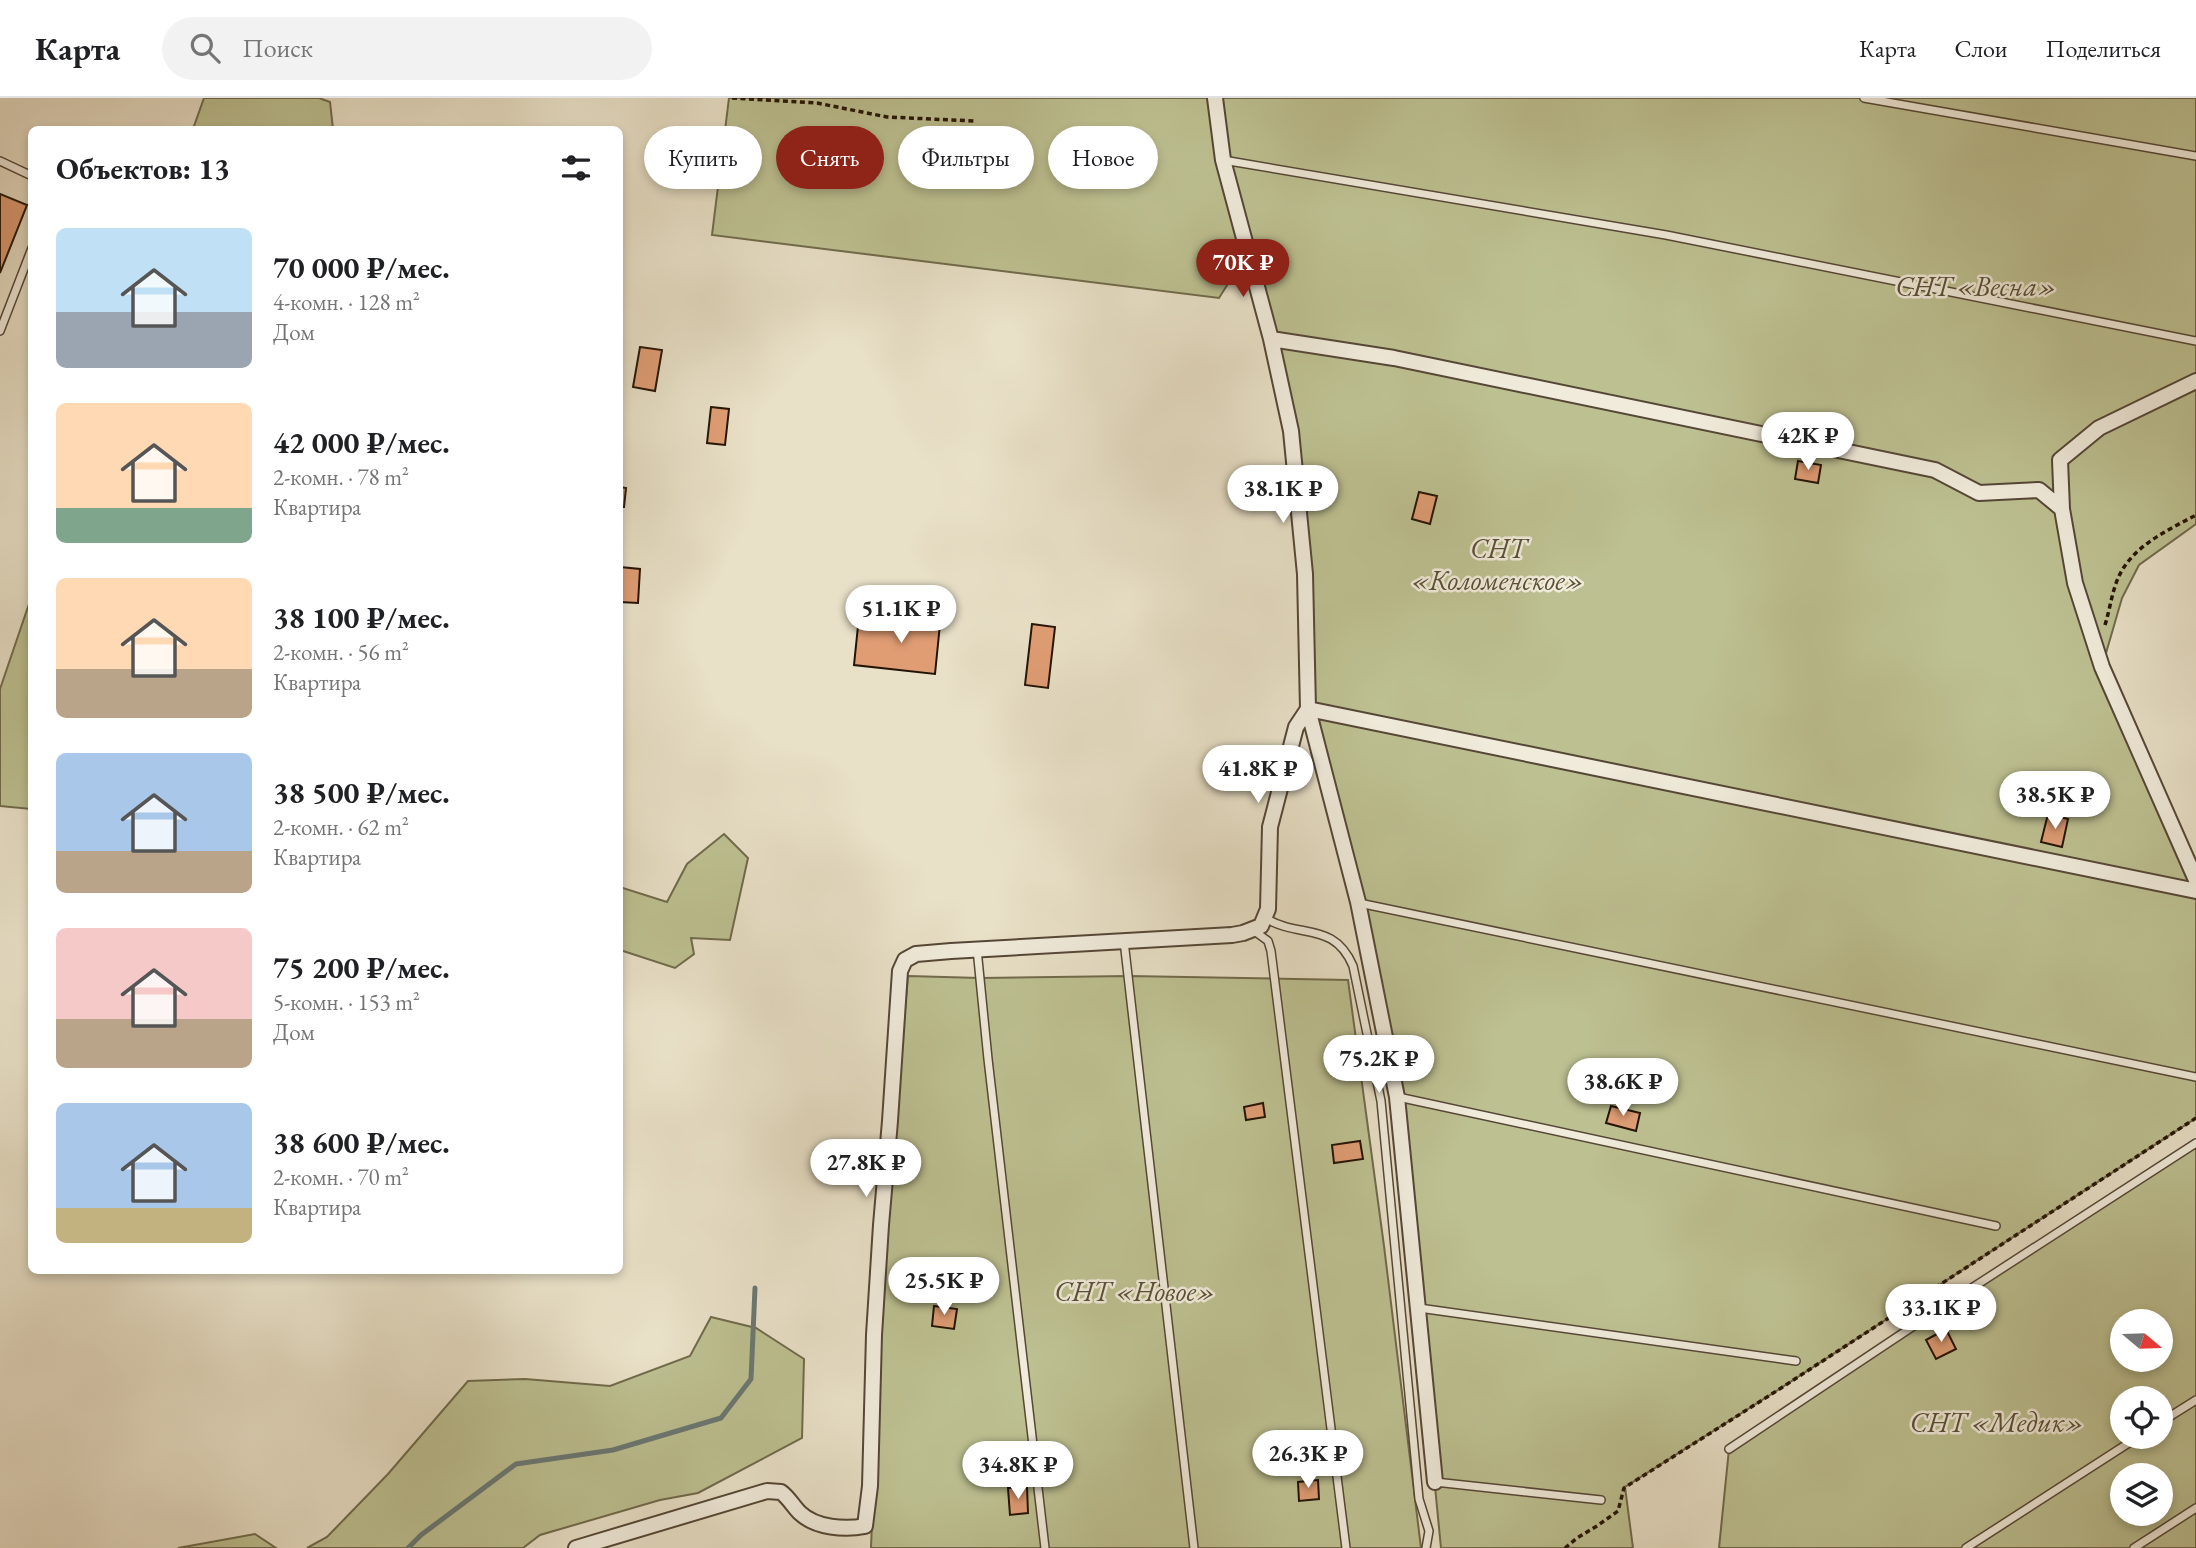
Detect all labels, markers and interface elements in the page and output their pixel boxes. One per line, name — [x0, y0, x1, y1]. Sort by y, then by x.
search box — [162, 17, 652, 80]
text: Карта — [35, 27, 120, 70]
icon: search — [186, 29, 224, 67]
text: Поиск — [242, 31, 313, 65]
text: Карта — [1859, 33, 1916, 64]
text: Слои — [1954, 33, 2008, 64]
text: Поделиться — [2046, 33, 2161, 64]
chip: Купить — [644, 126, 762, 189]
chip: Снять — [776, 126, 884, 189]
chip: Фильтры — [898, 126, 1034, 189]
chip: Новое — [1048, 126, 1158, 189]
text: Объектов: 13 — [56, 149, 230, 188]
icon: filters — [557, 149, 595, 187]
pin: 70K ₽ — [1194, 240, 1292, 299]
text: 70K ₽ — [1212, 247, 1274, 277]
text: 70 000 ₽/мес. — [273, 248, 450, 287]
icon: home — [112, 256, 196, 340]
park label: СНТ «Весна» — [1895, 268, 2057, 304]
text: 4-комн. · 128 m² — [273, 287, 420, 317]
text: Дом — [273, 317, 315, 347]
pin: 42K ₽ — [1759, 412, 1857, 472]
text: 42K ₽ — [1777, 420, 1839, 450]
text: 42 000 ₽/мес. — [273, 423, 450, 462]
icon: home — [112, 431, 196, 515]
text: 2-комн. · 78 m² — [273, 462, 409, 492]
pin: 38.1K ₽ — [1218, 466, 1348, 525]
text: 38.1K ₽ — [1243, 473, 1323, 503]
text: Квартира — [273, 492, 361, 522]
park label: СНТ «Коломенское» — [1412, 530, 1584, 598]
pin: 51.1K ₽ — [836, 586, 966, 645]
text: 51.1K ₽ — [861, 593, 941, 623]
text: 38 100 ₽/мес. — [273, 598, 450, 637]
icon: home — [112, 606, 196, 690]
text: 2-комн. · 56 m² — [273, 637, 409, 667]
text: Квартира — [273, 667, 361, 697]
pin: 41.8K ₽ — [1193, 746, 1323, 805]
text: 41.8K ₽ — [1218, 753, 1298, 783]
pin: 38.5K ₽ — [1990, 772, 2120, 831]
text: 38 500 ₽/мес. — [273, 773, 450, 812]
text: 38.5K ₽ — [2015, 779, 2095, 809]
icon: home — [112, 781, 196, 865]
text: 2-комн. · 62 m² — [273, 812, 409, 842]
text: Квартира — [273, 842, 361, 872]
text: 75 200 ₽/мес. — [273, 948, 450, 987]
icon: home — [112, 956, 196, 1040]
text: 5-комн. · 153 m² — [273, 987, 420, 1017]
text: Дом — [273, 1017, 315, 1047]
pin: 75.2K ₽ — [1314, 1035, 1444, 1095]
text: 75.2K ₽ — [1339, 1043, 1419, 1073]
pin: 38.6K ₽ — [1558, 1058, 1688, 1118]
text: 38.6K ₽ — [1583, 1066, 1663, 1096]
text: 38 600 ₽/мес. — [273, 1123, 450, 1162]
icon: home — [112, 1131, 196, 1215]
pin: 27.8K ₽ — [801, 1140, 931, 1199]
text: 27.8K ₽ — [826, 1147, 906, 1177]
text: 2-комн. · 70 m² — [273, 1162, 409, 1192]
text: Квартира — [273, 1192, 361, 1222]
pin: 25.5K ₽ — [879, 1258, 1009, 1317]
text: 25.5K ₽ — [904, 1265, 984, 1295]
park label: СНТ «Новое» — [1054, 1273, 1216, 1309]
pin: 33.1K ₽ — [1876, 1284, 2006, 1344]
text: 33.1K ₽ — [1901, 1292, 1981, 1322]
north arrow — [2110, 1309, 2174, 1372]
map controls — [2110, 1309, 2173, 1526]
button: locate — [2110, 1386, 2173, 1449]
park label: СНТ «Медик» — [1910, 1404, 2084, 1440]
pin: 26.3K ₽ — [1243, 1430, 1373, 1490]
text: 26.3K ₽ — [1268, 1438, 1348, 1468]
pin: 34.8K ₽ — [953, 1442, 1083, 1501]
text: 34.8K ₽ — [978, 1449, 1058, 1479]
button: layers — [2110, 1463, 2173, 1526]

